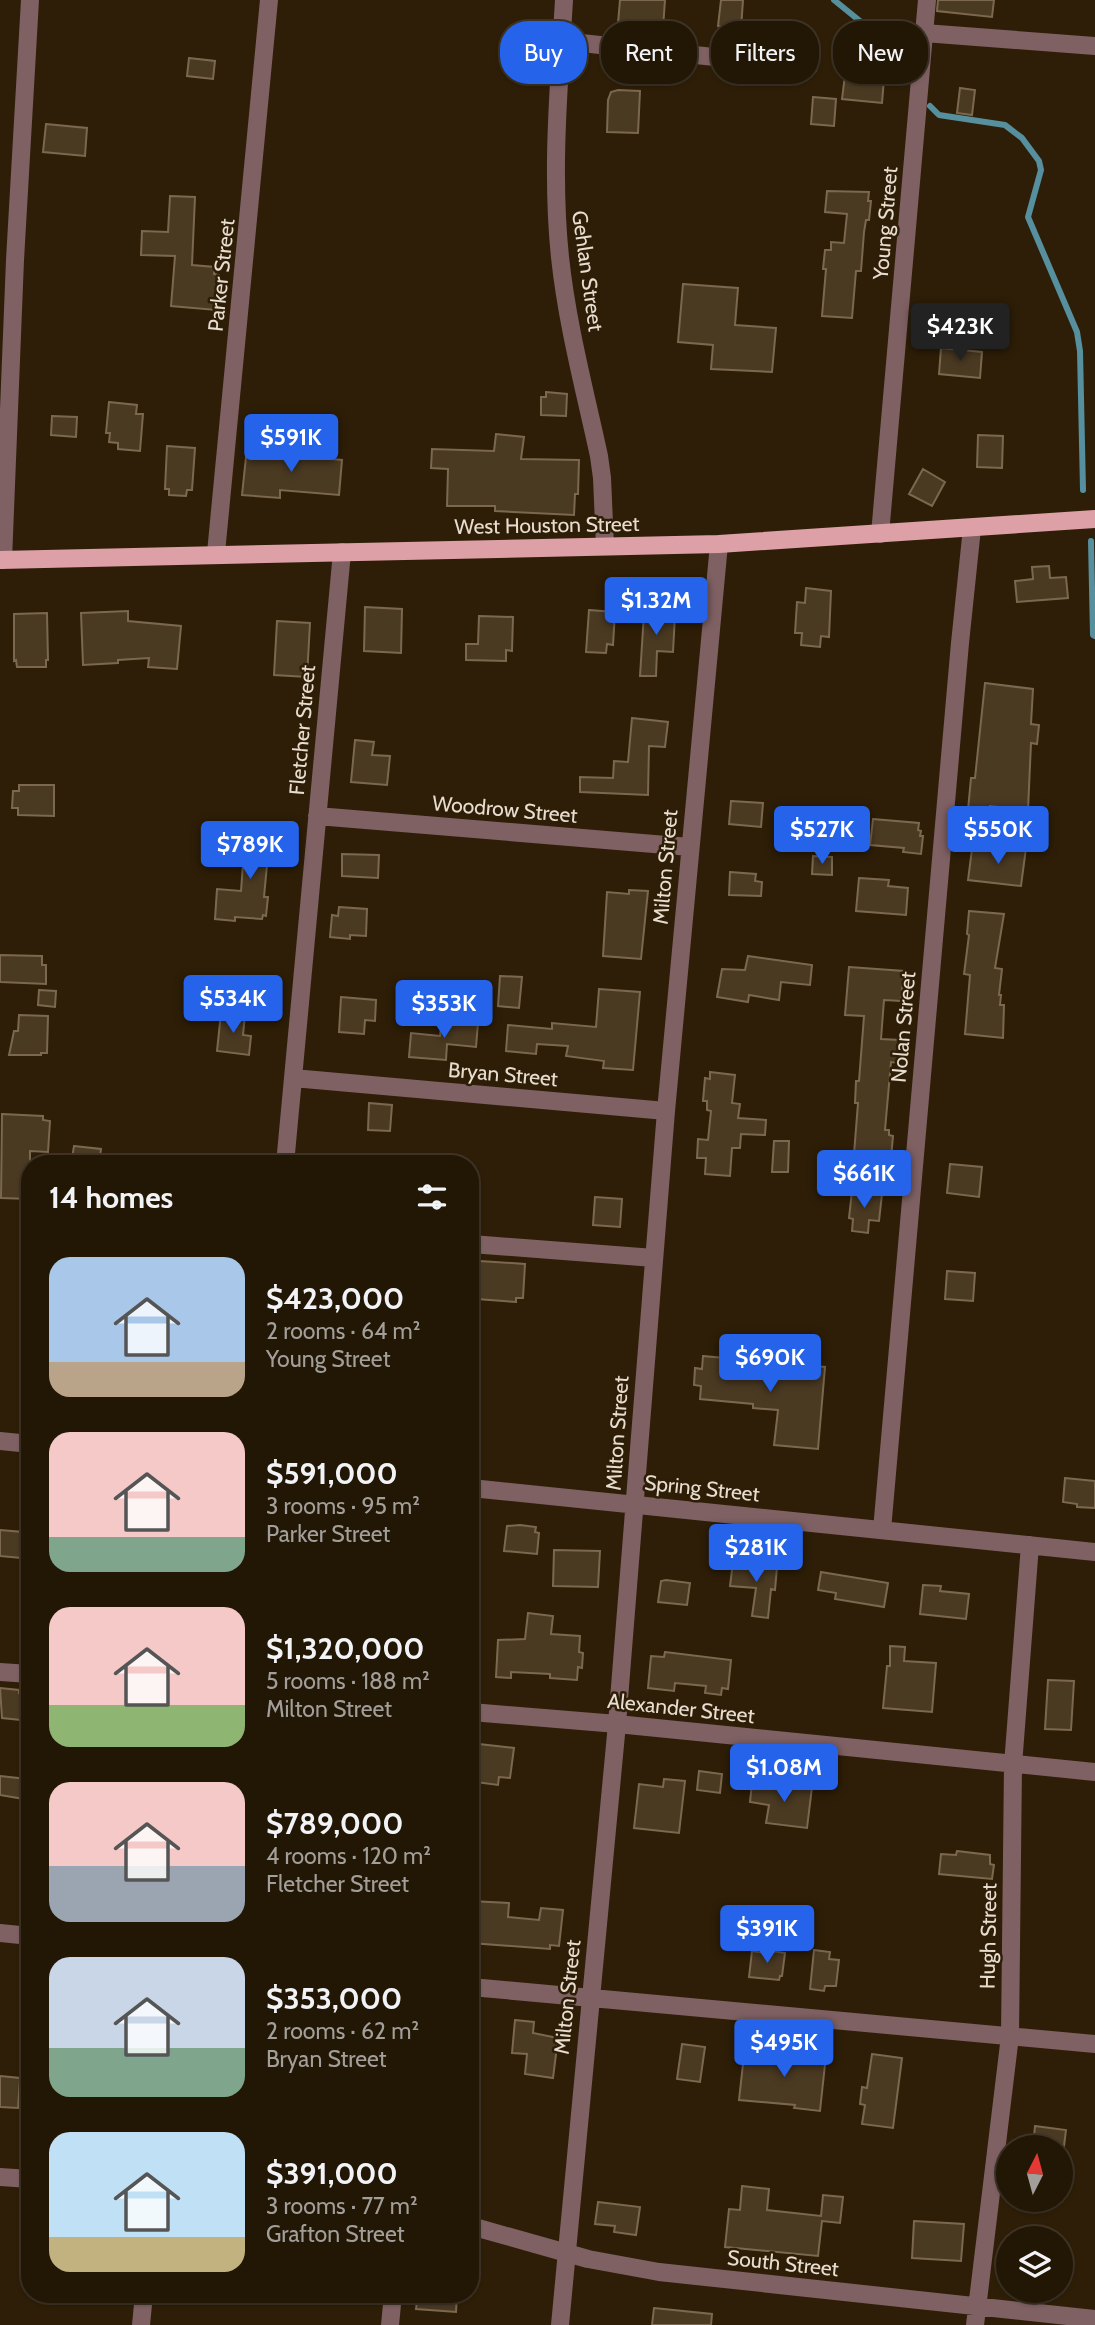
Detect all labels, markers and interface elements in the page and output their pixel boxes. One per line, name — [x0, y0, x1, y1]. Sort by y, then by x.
chip: Buy — [500, 21, 587, 84]
chip: Rent — [601, 21, 697, 84]
chip: Filters — [711, 21, 819, 84]
chip: New — [833, 21, 928, 84]
street label: Young Street — [868, 165, 902, 282]
street label: Gehlan Street — [567, 209, 609, 333]
street label: Parker Street — [203, 217, 239, 333]
pin: $423K — [911, 304, 1009, 363]
text: $423K — [927, 312, 993, 340]
pin: $591K — [242, 414, 340, 474]
text: $591K — [260, 423, 322, 451]
street label: West Houston Street — [454, 511, 640, 539]
pin: $1.32M — [599, 578, 713, 637]
text: $1.32M — [621, 586, 691, 614]
street label: Fletcher Street — [284, 664, 320, 796]
street label: Woodrow Street — [431, 790, 579, 828]
pin: $527K — [773, 806, 871, 866]
pin: $550K — [949, 806, 1047, 866]
street label: Milton Street — [648, 809, 682, 925]
text: $527K — [790, 815, 854, 843]
text: $550K — [964, 815, 1032, 843]
pin: $789K — [201, 822, 299, 881]
text: $789K — [217, 830, 283, 858]
street label: Nolan Street — [886, 970, 920, 1084]
pin: $534K — [184, 976, 282, 1035]
pin: $353K — [395, 981, 493, 1040]
text: $534K — [200, 984, 266, 1012]
text: $353K — [412, 989, 476, 1017]
street label: Bryan Street — [447, 1057, 559, 1091]
pin: $661K — [815, 1150, 913, 1210]
text: $661K — [833, 1159, 895, 1187]
icon: filters — [413, 1178, 451, 1216]
text: 14 homes — [49, 1179, 173, 1216]
text: $423,000 — [266, 1280, 404, 1317]
icon: home — [105, 1285, 189, 1369]
text: 2 rooms · 64 m² — [266, 1317, 420, 1345]
pin: $690K — [721, 1334, 819, 1394]
text: $690K — [735, 1343, 805, 1371]
text: Young Street — [266, 1345, 390, 1373]
street label: Milton Street — [601, 1375, 633, 1491]
text: $591,000 — [266, 1455, 398, 1492]
icon: home — [105, 1460, 189, 1544]
street label: Spring Street — [643, 1470, 761, 1506]
text: 3 rooms · 95 m² — [266, 1492, 420, 1520]
text: Parker Street — [266, 1520, 390, 1548]
pin: $281K — [707, 1524, 805, 1584]
text: $281K — [725, 1533, 787, 1561]
text: $1,320,000 — [266, 1630, 425, 1667]
icon: home — [105, 1635, 189, 1719]
text: 5 rooms · 188 m² — [266, 1667, 430, 1695]
street label: Alexander Street — [606, 1688, 756, 1728]
text: Milton Street — [266, 1695, 392, 1723]
pin: $1.08M — [727, 1744, 841, 1804]
text: $1.08M — [746, 1753, 822, 1781]
text: $789,000 — [266, 1805, 403, 1842]
icon: home — [105, 1810, 189, 1894]
text: 4 rooms · 120 m² — [266, 1842, 431, 1870]
text: Fletcher Street — [266, 1870, 409, 1898]
street label: Hugh Street — [975, 1883, 1001, 1989]
pin: $391K — [718, 1906, 816, 1965]
text: $391K — [736, 1914, 798, 1942]
street label: Milton Street — [549, 1938, 585, 2056]
text: $353,000 — [266, 1980, 402, 2017]
icon: home — [105, 1985, 189, 2069]
text: 2 rooms · 62 m² — [266, 2017, 419, 2045]
pin: $495K — [735, 2020, 833, 2079]
text: $495K — [750, 2028, 818, 2056]
text: Bryan Street — [266, 2045, 387, 2073]
north arrow — [996, 2135, 1073, 2212]
map controls — [996, 2135, 1073, 2303]
text: $391,000 — [266, 2155, 398, 2192]
icon: home — [105, 2160, 189, 2244]
text: 3 rooms · 77 m² — [266, 2192, 418, 2220]
text: Grafton Street — [266, 2220, 404, 2248]
button: layers — [996, 2226, 1073, 2303]
street label: South Street — [726, 2245, 840, 2281]

